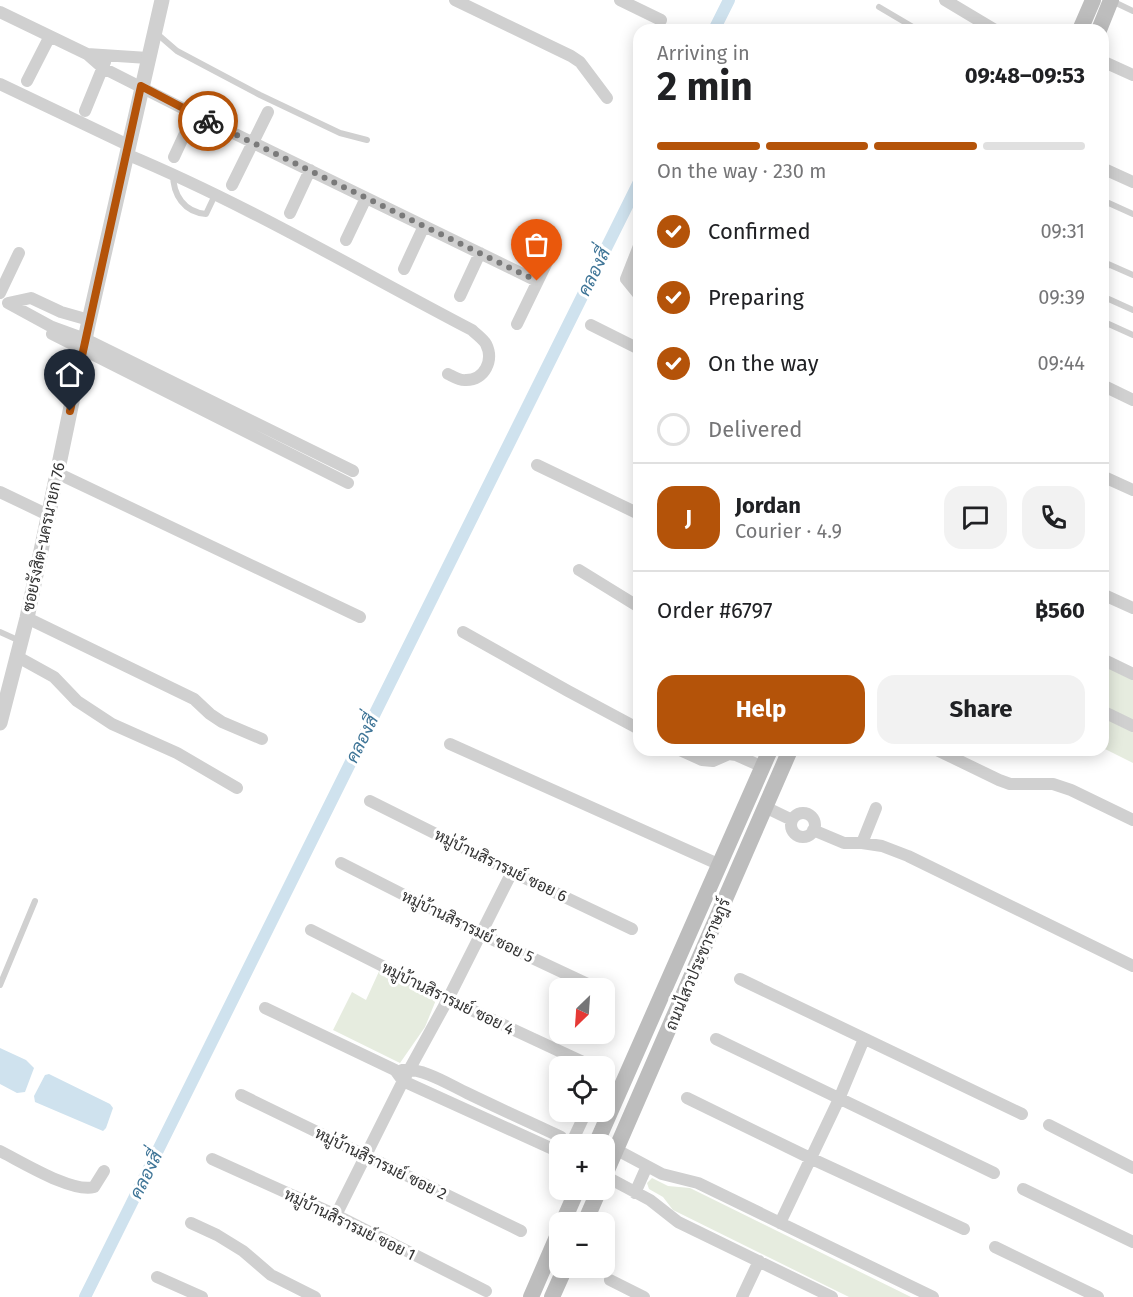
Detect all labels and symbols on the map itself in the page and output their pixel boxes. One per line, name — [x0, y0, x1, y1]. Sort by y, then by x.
courier — [178, 91, 238, 151]
pin — [511, 219, 562, 281]
water label: คลองสี่ — [569, 241, 616, 300]
pin — [44, 349, 95, 411]
street label: ซอยรังสิต-นครนายก 76 — [17, 460, 69, 614]
water label: คลองสี่ — [337, 708, 384, 767]
street label: หมู่บ้านสิรารมย์ ซอย 6 — [430, 822, 572, 908]
street label: หมู่บ้านสิรารมย์ ซอย 5 — [398, 884, 538, 968]
street label: ถนนไสวประชาราษฎร์ — [658, 894, 735, 1033]
street label: หมู่บ้านสิรารมย์ ซอย 4 — [377, 955, 519, 1041]
north arrow — [549, 978, 615, 1044]
street label: หมู่บ้านสิรารมย์ ซอย 2 — [311, 1121, 451, 1206]
water label: คลองสี่ — [121, 1144, 168, 1203]
street label: หมู่บ้านสิรารมย์ ซอย 1 — [280, 1182, 420, 1266]

